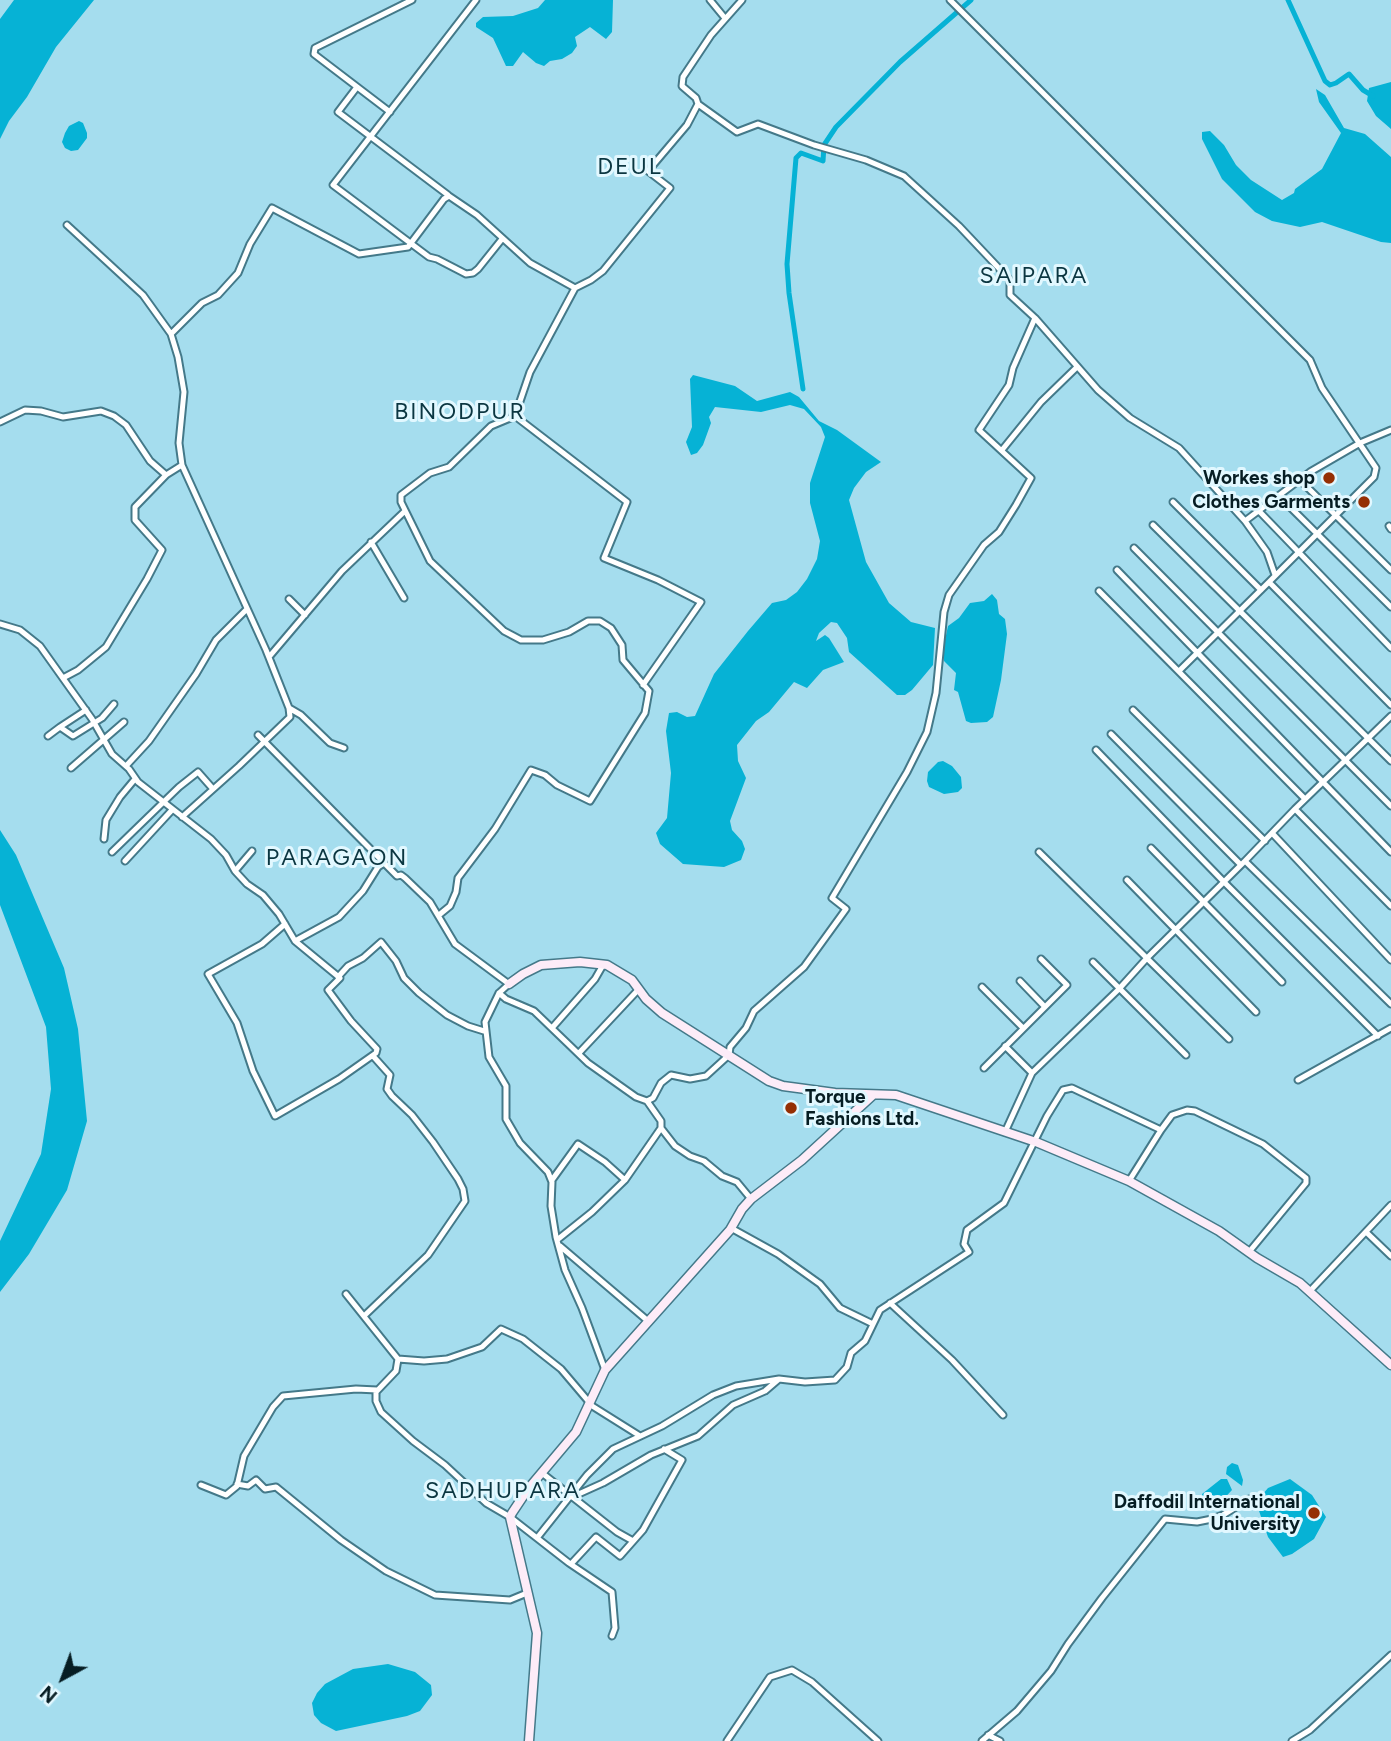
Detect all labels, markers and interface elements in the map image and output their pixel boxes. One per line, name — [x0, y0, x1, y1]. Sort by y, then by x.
district label: DEUL — [598, 153, 662, 181]
district label: SAIPARA — [980, 262, 1088, 290]
district label: BINODPUR — [395, 398, 525, 426]
place label: Workes shop — [1203, 467, 1315, 489]
marker: Workes shop — [1321, 470, 1337, 486]
place label: Clothes Garments — [1192, 491, 1350, 513]
marker: Clothes Garments — [1356, 494, 1372, 510]
district label: PARAGAON — [267, 844, 407, 872]
place label: Torque Fashions Ltd. — [805, 1086, 919, 1130]
marker: Torque Fashions Ltd. — [783, 1100, 799, 1116]
district label: SADHUPARA — [426, 1477, 580, 1505]
place label: Daffodil International University — [1114, 1491, 1300, 1535]
marker: Daffodil International University — [1306, 1505, 1322, 1521]
north arrow — [28, 1643, 98, 1713]
text: N — [36, 1681, 62, 1708]

